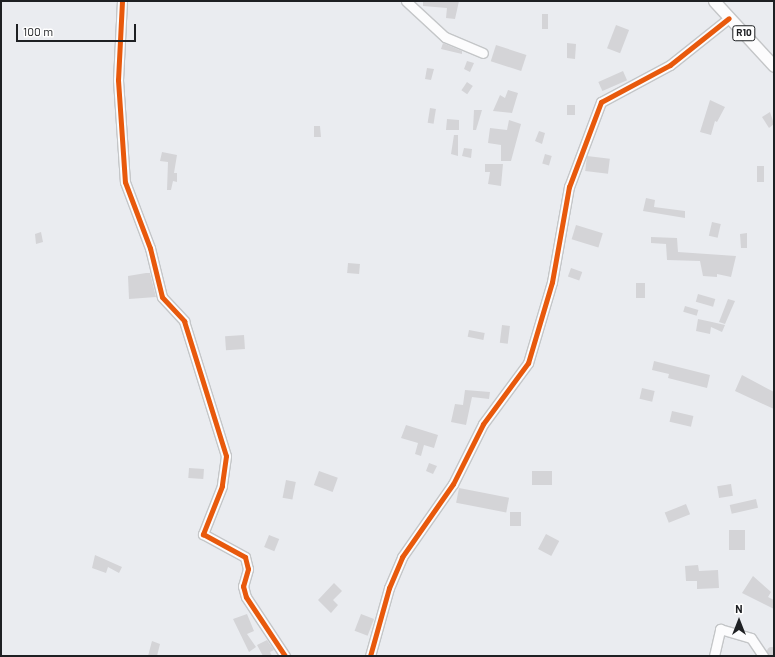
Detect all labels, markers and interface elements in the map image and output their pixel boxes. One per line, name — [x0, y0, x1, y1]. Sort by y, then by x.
scale bar — [18, 16, 138, 42]
text: 100 m — [23, 24, 53, 38]
road number: R10 — [732, 25, 756, 41]
north arrow — [719, 601, 759, 641]
text: N — [735, 602, 743, 615]

